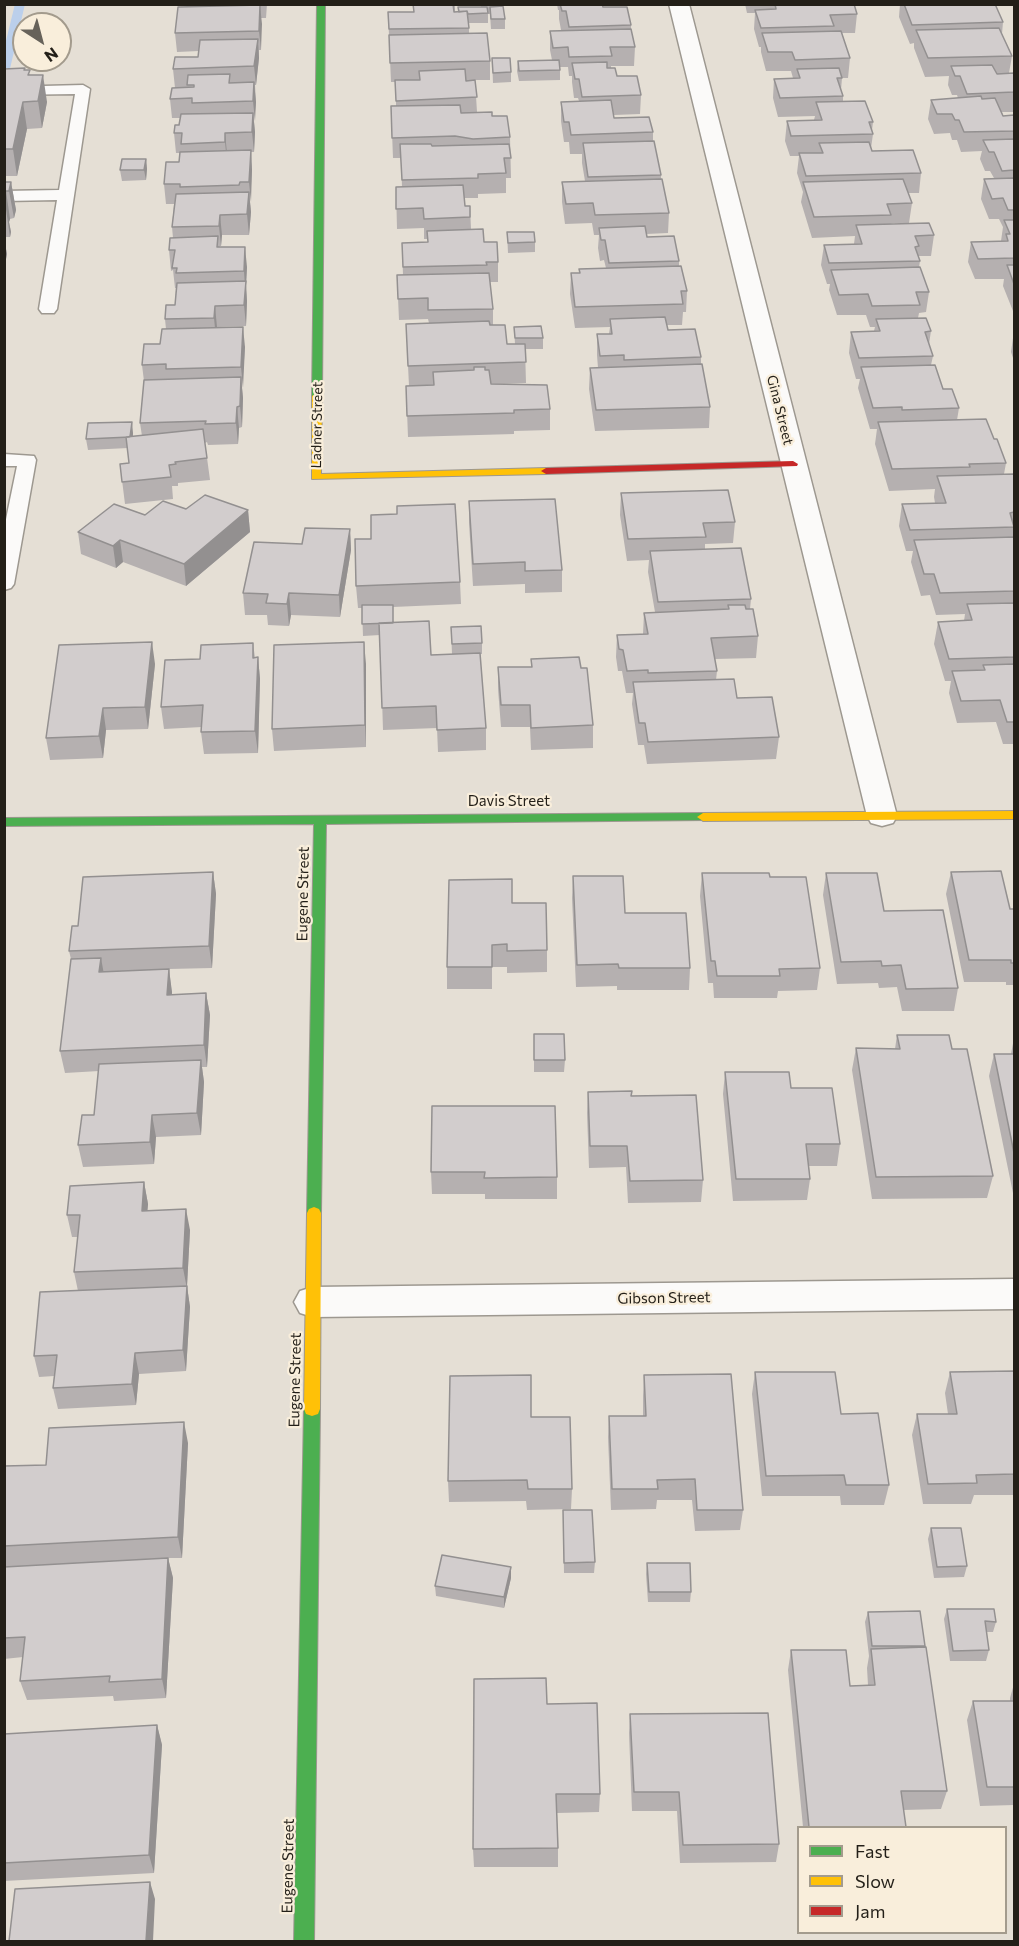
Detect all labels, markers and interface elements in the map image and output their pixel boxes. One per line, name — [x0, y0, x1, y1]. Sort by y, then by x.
north arrow — [12, 12, 72, 72]
text: N — [41, 44, 62, 67]
street label: Gina Street — [763, 373, 797, 447]
street label: Ladner Street — [308, 382, 326, 468]
street label: Davis Street — [468, 792, 550, 810]
street label: Eugene Street — [293, 846, 313, 942]
street label: Gibson Street — [617, 1288, 711, 1308]
street label: Eugene Street — [285, 1332, 305, 1428]
street label: Eugene Street — [278, 1818, 298, 1914]
legend — [797, 1826, 1007, 1934]
text: Fast — [855, 1840, 890, 1862]
text: Slow — [855, 1870, 895, 1892]
text: Jam — [855, 1900, 885, 1922]

